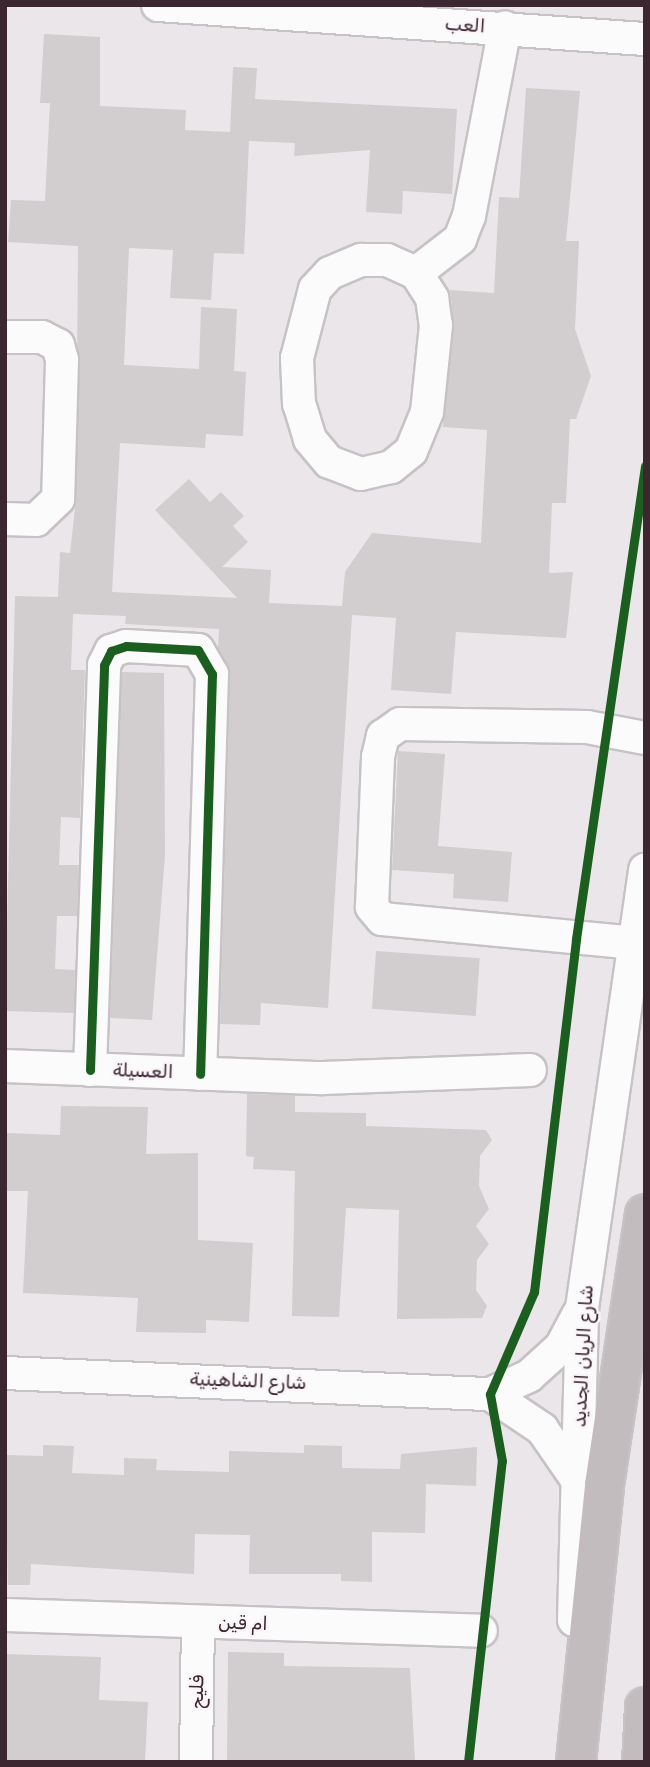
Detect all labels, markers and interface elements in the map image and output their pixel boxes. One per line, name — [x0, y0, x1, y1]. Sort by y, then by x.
street label: العب — [444, 12, 486, 38]
street label: العسيلة — [112, 1059, 174, 1083]
street label: شارع الريان الجديد — [568, 1284, 598, 1428]
street label: شارع الشاهينية — [189, 1368, 307, 1394]
street label: ام قين — [218, 1611, 268, 1635]
street label: فليح — [185, 1675, 209, 1709]

